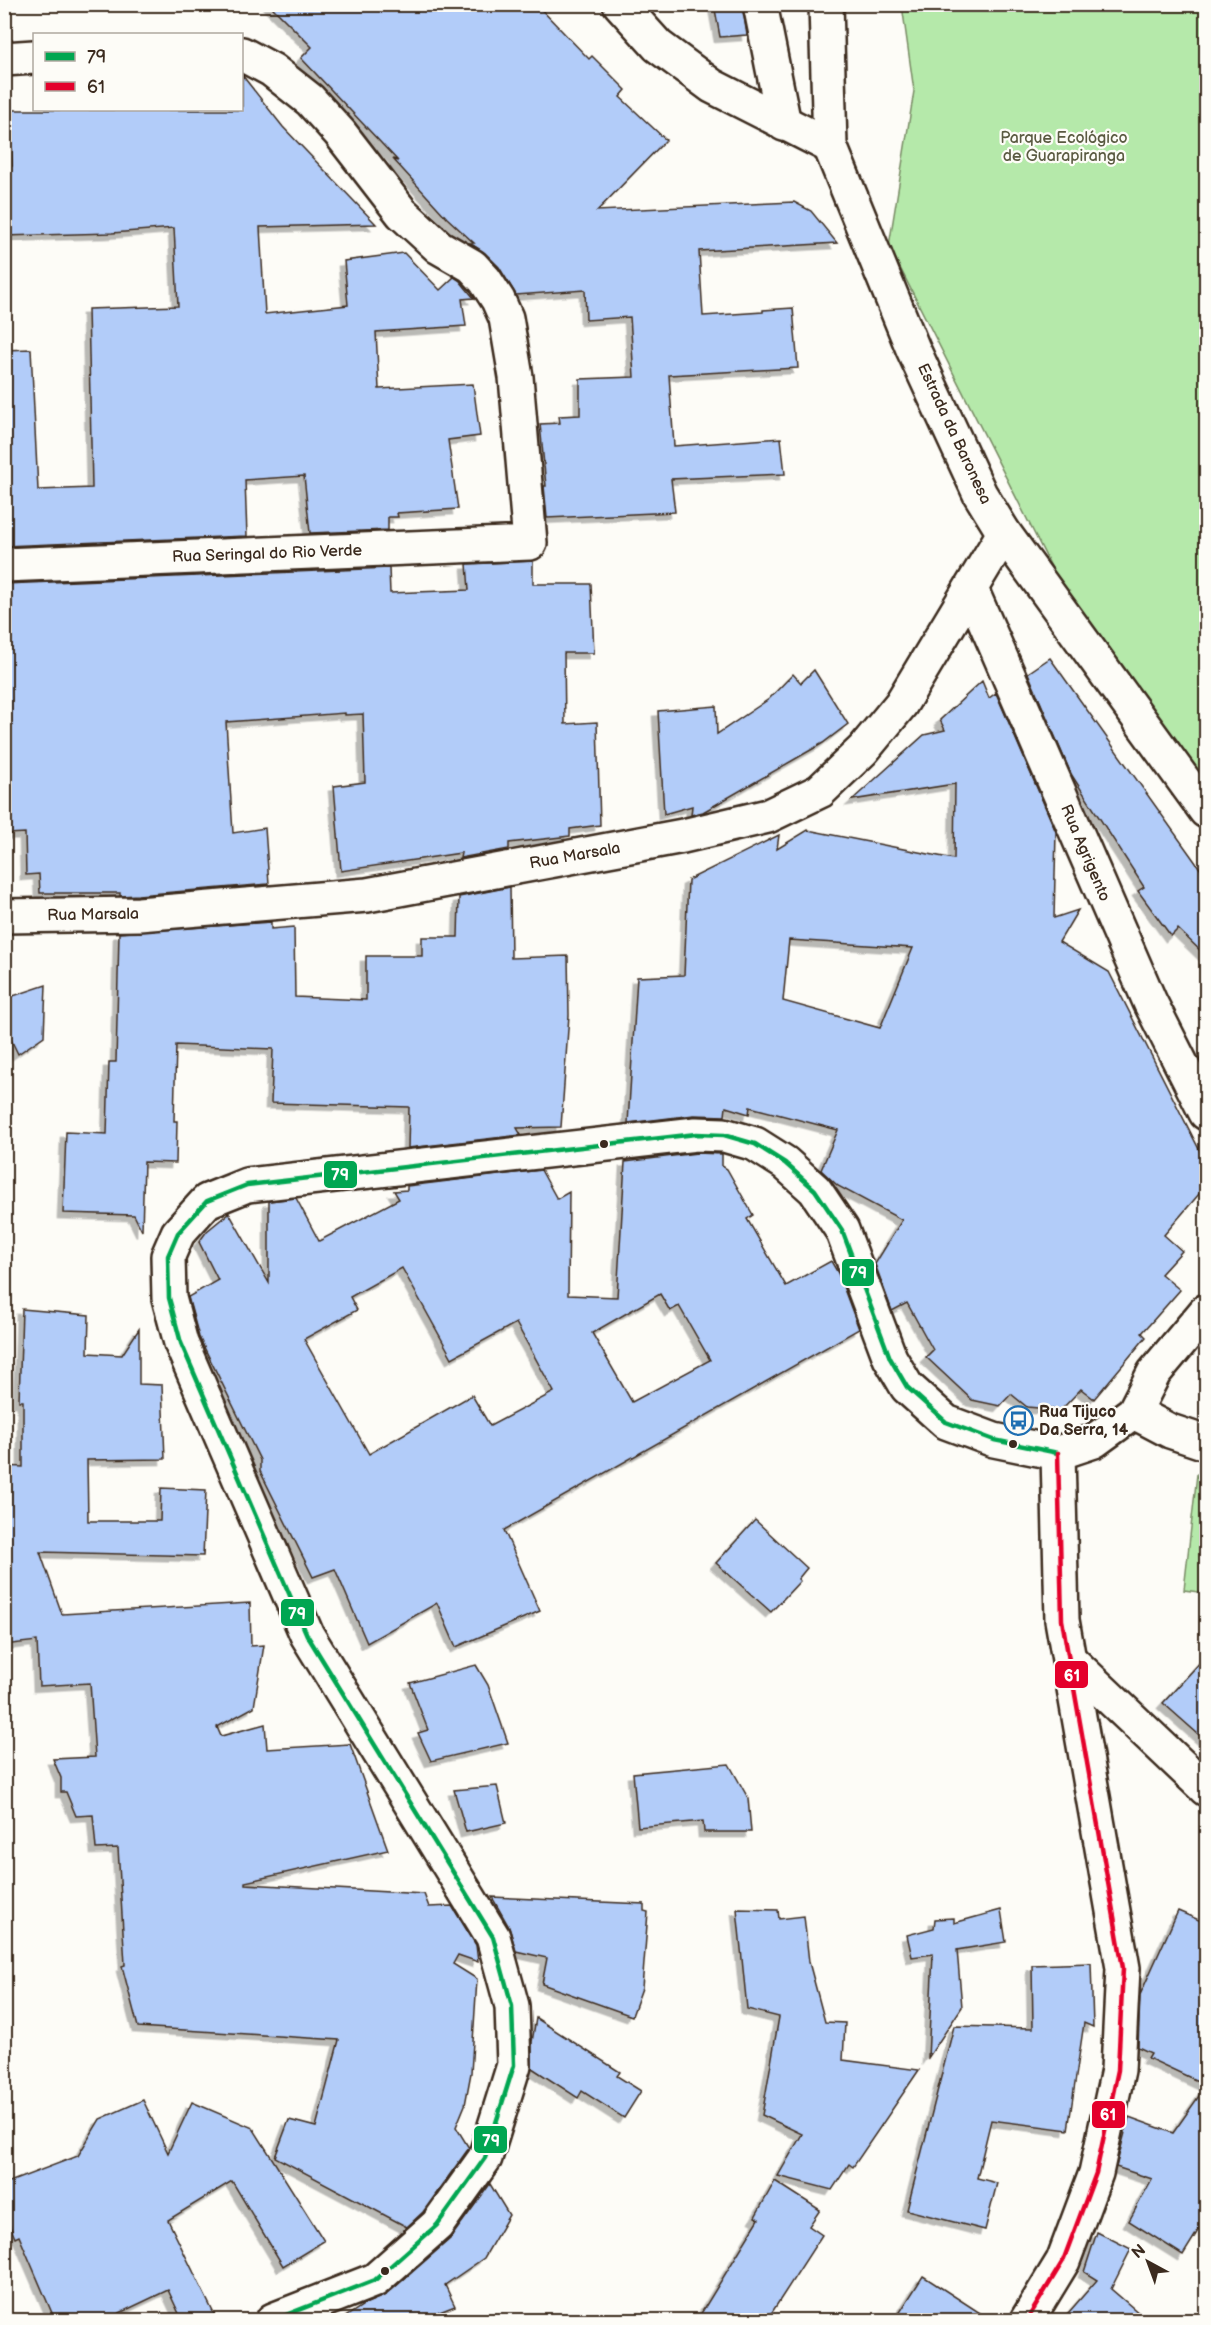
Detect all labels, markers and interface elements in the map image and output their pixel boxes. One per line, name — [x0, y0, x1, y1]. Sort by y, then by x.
legend — [33, 33, 243, 111]
text: 79 — [87, 47, 106, 68]
text: 61 — [87, 77, 105, 98]
park label: Parque Ecológico de Guarapiranga — [1000, 129, 1128, 166]
street label: Estrada da Baronesa — [913, 361, 995, 507]
street label: Rua Seringal do Rio Verde — [172, 541, 363, 567]
street label: Rua Agrigento — [1056, 802, 1114, 904]
street label: Rua Marsala — [528, 839, 622, 873]
street label: Rua Marsala — [47, 905, 139, 925]
unlabelled marker — [598, 1138, 610, 1150]
line badge: 79 — [323, 1160, 358, 1189]
text: 79 — [331, 1166, 349, 1185]
line badge: 79 — [841, 1258, 875, 1287]
text: 79 — [849, 1264, 867, 1283]
place label: Rua Tijuco Da Serra, 14 — [1039, 1403, 1129, 1440]
bus stop icon: Rua Tijuco Da Serra, 14 — [1002, 1405, 1034, 1437]
unlabelled marker — [1007, 1438, 1019, 1450]
line badge: 79 — [280, 1598, 315, 1627]
text: 79 — [288, 1605, 306, 1624]
line badge: 61 — [1054, 1660, 1089, 1689]
text: 61 — [1064, 1667, 1080, 1686]
line badge: 61 — [1091, 2100, 1126, 2129]
text: 61 — [1100, 2106, 1116, 2125]
line badge: 79 — [473, 2125, 508, 2154]
text: 79 — [482, 2132, 500, 2151]
north arrow — [1118, 2232, 1178, 2292]
text: N — [1128, 2241, 1150, 2263]
unlabelled marker — [379, 2265, 391, 2277]

